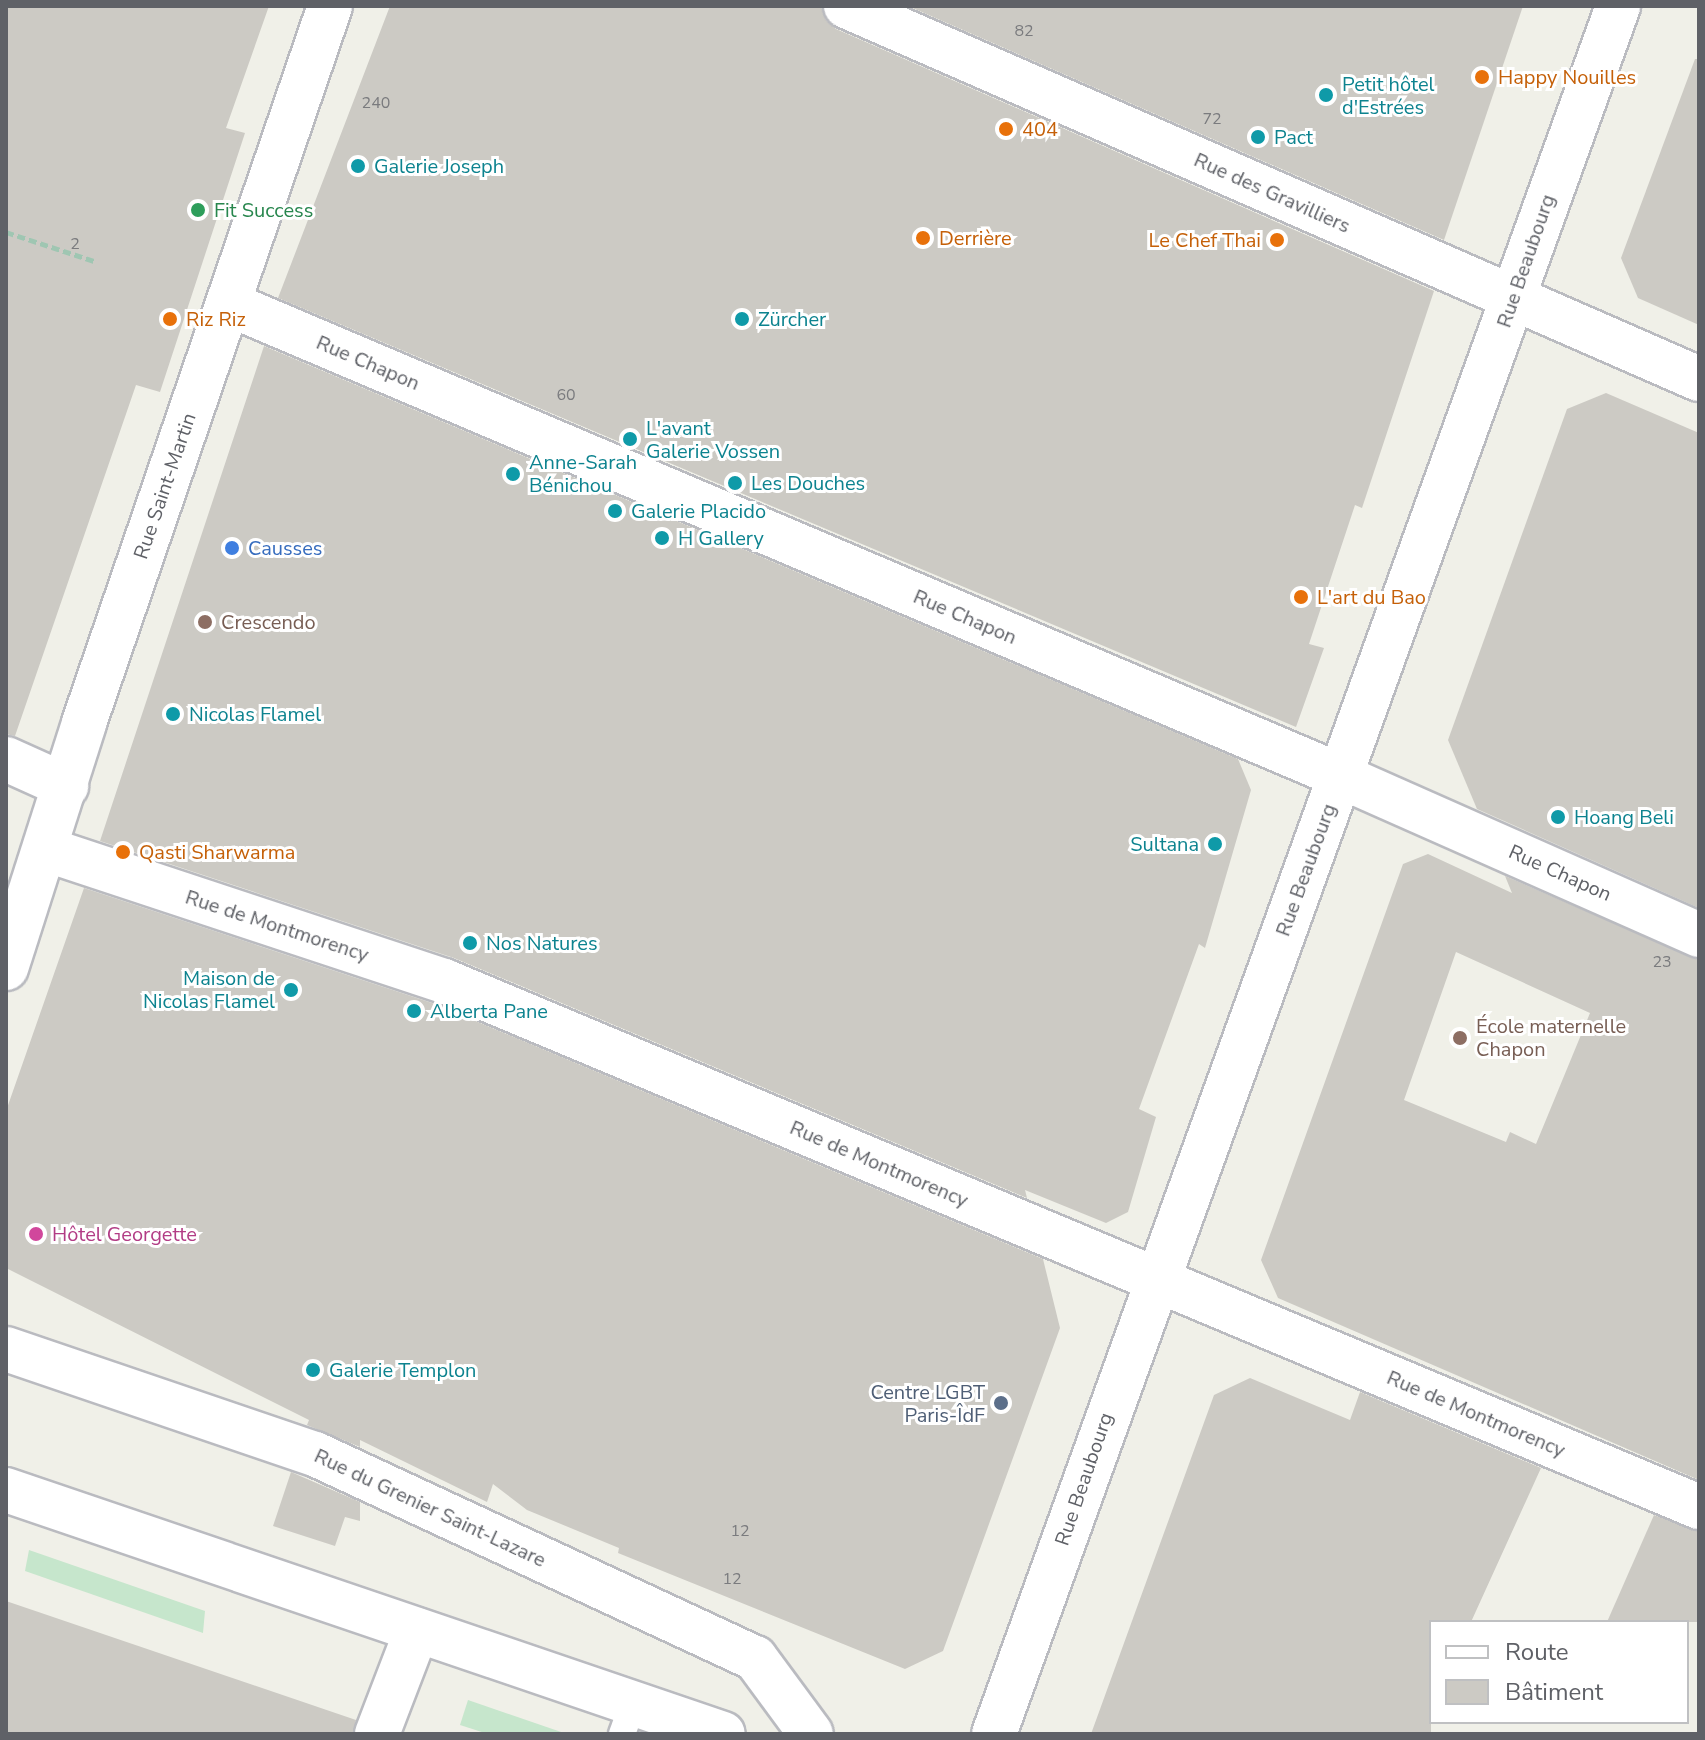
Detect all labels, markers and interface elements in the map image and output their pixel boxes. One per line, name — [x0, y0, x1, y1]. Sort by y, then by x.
house number: 82 — [1014, 21, 1034, 41]
place label: Happy Nouilles — [1498, 65, 1636, 89]
marker: Happy Nouilles — [1473, 68, 1491, 86]
place label: Petit hôtel d'Estrées — [1342, 72, 1434, 119]
marker: Petit hôtel d'Estrées — [1317, 86, 1335, 104]
house number: 240 — [362, 93, 390, 113]
house number: 72 — [1202, 109, 1222, 129]
place label: 404 — [1022, 117, 1058, 141]
marker: 404 — [997, 120, 1015, 138]
place label: Pact — [1274, 125, 1313, 149]
marker: Pact — [1249, 128, 1267, 146]
street label: Rue des Gravilliers — [1190, 148, 1354, 238]
place label: Galerie Joseph — [374, 154, 504, 178]
marker: Galerie Joseph — [349, 157, 367, 175]
street label: Rue Beaubourg — [1492, 191, 1560, 331]
place label: Fit Success — [214, 198, 313, 222]
marker: Fit Success — [189, 201, 207, 219]
place label: Derrière — [939, 226, 1012, 250]
place label: Le Chef Thai — [1149, 228, 1261, 252]
marker: Derrière — [914, 229, 932, 247]
marker: Le Chef Thai — [1268, 231, 1286, 249]
house number: 2 — [70, 234, 80, 254]
place label: Riz Riz — [186, 307, 246, 331]
place label: Zürcher — [758, 307, 826, 331]
marker: Riz Riz — [161, 310, 179, 328]
marker: Zürcher — [733, 310, 751, 328]
street label: Rue Chapon — [313, 330, 423, 396]
house number: 60 — [556, 385, 576, 405]
street label: Rue Saint-Martin — [129, 410, 201, 562]
place label: L'avant Galerie Vossen — [646, 416, 780, 463]
marker: L'avant Galerie Vossen — [621, 430, 639, 448]
place label: Anne-Sarah Bénichou — [529, 450, 637, 497]
marker: Anne-Sarah Bénichou — [504, 465, 522, 483]
place label: Les Douches — [751, 471, 865, 495]
marker: Les Douches — [726, 474, 744, 492]
place label: Galerie Placido — [631, 499, 766, 523]
marker: Galerie Placido — [606, 502, 624, 520]
place label: H Gallery — [678, 526, 764, 550]
marker: H Gallery — [653, 529, 671, 547]
place label: Causses — [248, 536, 322, 560]
marker: Causses — [223, 539, 241, 557]
street label: Rue Chapon — [910, 584, 1020, 650]
place label: L'art du Bao — [1317, 585, 1426, 609]
marker: L'art du Bao — [1292, 588, 1310, 606]
place label: Crescendo — [221, 610, 316, 634]
marker: Crescendo — [196, 613, 214, 631]
place label: Nicolas Flamel — [189, 702, 321, 726]
marker: Nicolas Flamel — [164, 705, 182, 723]
street label: Rue Beaubourg — [1271, 801, 1341, 939]
place label: Hoang Beli — [1574, 805, 1674, 829]
marker: Hoang Beli — [1549, 808, 1567, 826]
place label: Sultana — [1130, 832, 1199, 856]
marker: Sultana — [1206, 835, 1224, 853]
place label: Qasti Sharwarma — [139, 840, 295, 864]
street label: Rue Chapon — [1505, 840, 1615, 906]
marker: Qasti Sharwarma — [114, 843, 132, 861]
street label: Rue de Montmorency — [182, 885, 372, 967]
place label: Nos Natures — [486, 931, 598, 955]
marker: Nos Natures — [461, 934, 479, 952]
house number: 23 — [1652, 952, 1672, 972]
place label: Maison de Nicolas Flamel — [143, 966, 275, 1013]
marker: Maison de Nicolas Flamel — [282, 981, 300, 999]
place label: Alberta Pane — [430, 999, 548, 1023]
marker: Alberta Pane — [405, 1002, 423, 1020]
place label: École maternelle Chapon — [1476, 1014, 1626, 1061]
marker: École maternelle Chapon — [1451, 1029, 1469, 1047]
street label: Rue de Montmorency — [786, 1116, 972, 1212]
place label: Hôtel Georgette — [52, 1222, 197, 1246]
marker: Hôtel Georgette — [27, 1225, 45, 1243]
place label: Galerie Templon — [329, 1358, 476, 1382]
marker: Galerie Templon — [304, 1361, 322, 1379]
street label: Rue de Montmorency — [1383, 1366, 1569, 1462]
place label: Centre LGBT Paris-ÎdF — [870, 1380, 985, 1427]
marker: Centre LGBT Paris-ÎdF — [992, 1394, 1010, 1412]
street label: Rue Beaubourg — [1050, 1409, 1118, 1549]
street label: Rue du Grenier Saint-Lazare — [310, 1444, 550, 1572]
house number: 12 — [730, 1521, 750, 1541]
house number: 12 — [722, 1569, 742, 1589]
legend — [1429, 1620, 1689, 1724]
text: Route — [1505, 1636, 1569, 1668]
text: Bâtiment — [1505, 1676, 1603, 1708]

